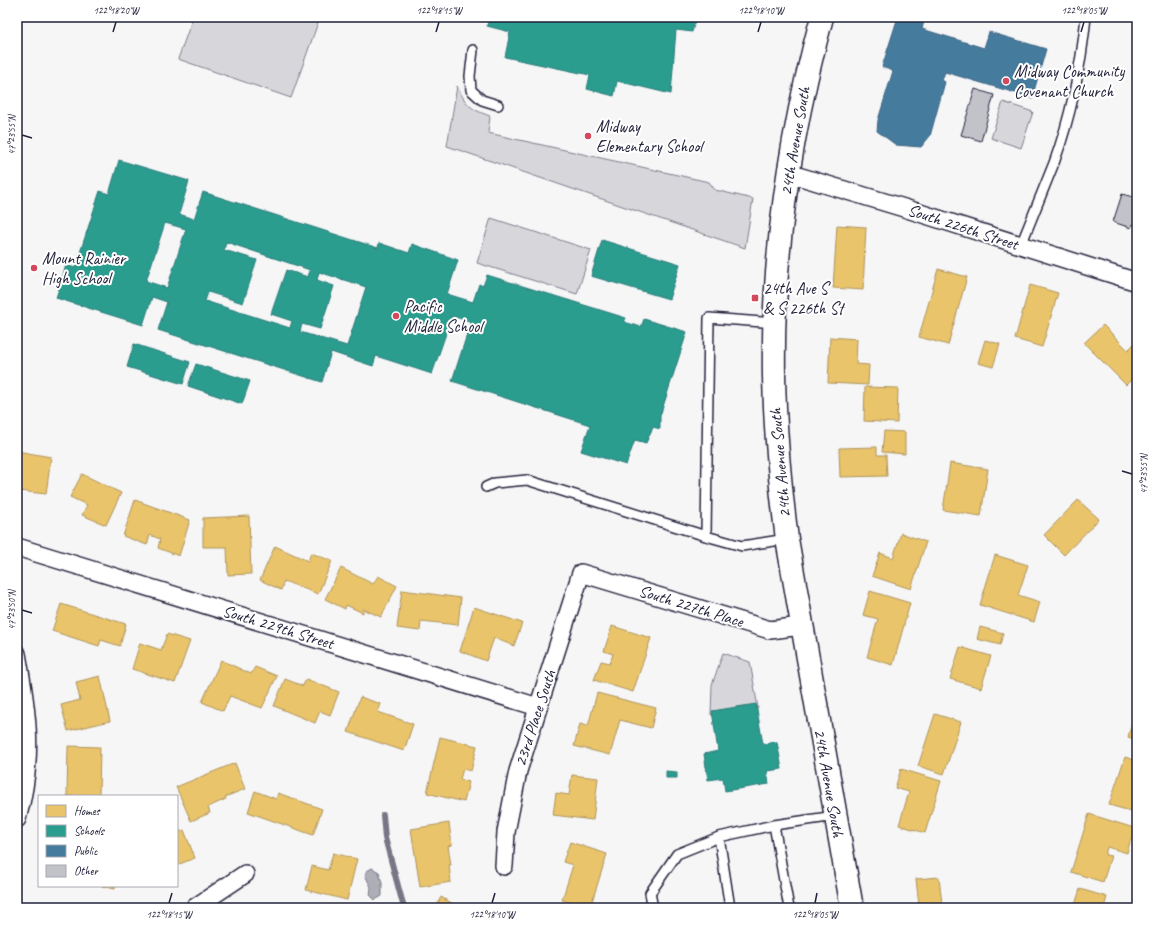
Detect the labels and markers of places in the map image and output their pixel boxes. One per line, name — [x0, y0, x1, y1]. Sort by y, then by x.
place label: Midway Community Covenant Church — [1014, 61, 1125, 102]
marker: Midway Community Covenant Church — [1001, 76, 1011, 86]
place label: Midway Elementary School — [596, 116, 705, 157]
marker: Midway Elementary School — [583, 131, 593, 141]
place label: Mount Rainier High School — [42, 248, 127, 289]
marker: Mount Rainier High School — [29, 263, 39, 273]
place label: 24th Ave S & S 226th St — [763, 278, 846, 319]
marker: 24th Ave S & S 226th St — [750, 293, 760, 303]
place label: Pacific Middle School — [404, 296, 485, 337]
marker: Pacific Middle School — [391, 311, 401, 321]

